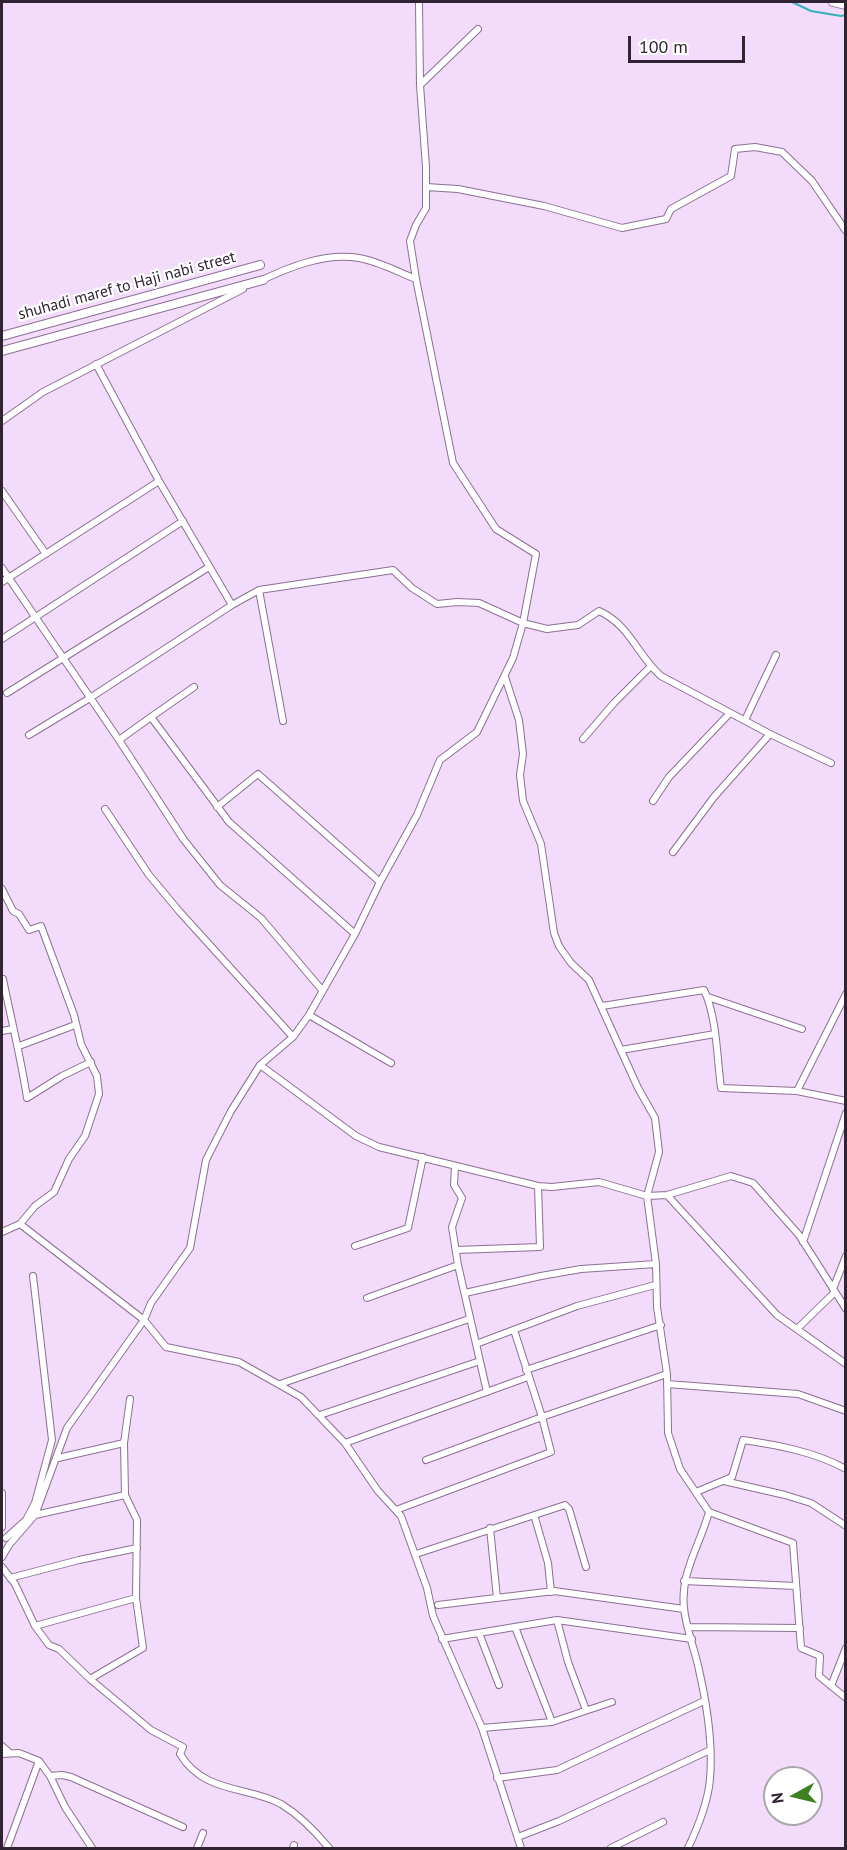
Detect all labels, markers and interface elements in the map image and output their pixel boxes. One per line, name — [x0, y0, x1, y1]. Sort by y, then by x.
scale bar — [631, 24, 748, 62]
text: 100 m — [639, 35, 688, 58]
street label: shuhadi maref to Haji nabi street — [16, 248, 238, 324]
north arrow — [763, 1766, 823, 1826]
text: N — [767, 1792, 788, 1805]

